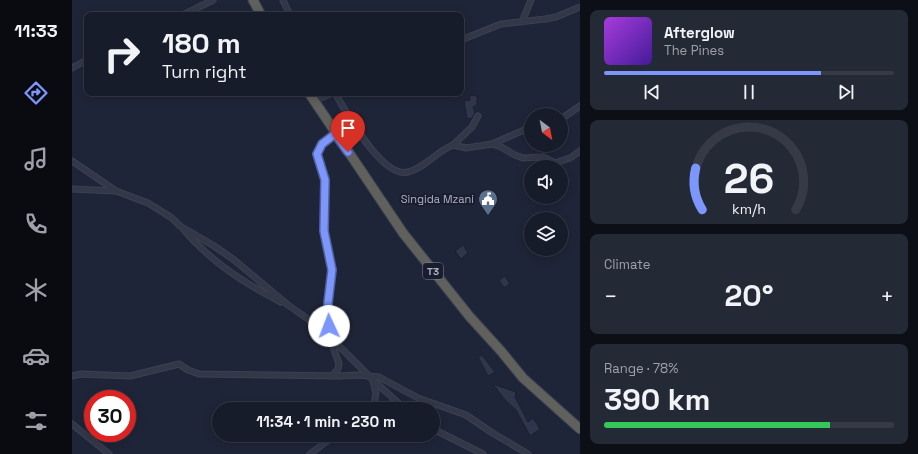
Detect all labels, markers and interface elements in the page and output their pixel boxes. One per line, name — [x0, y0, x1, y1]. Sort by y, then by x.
text: 11:33 — [14, 19, 58, 42]
text: Afterglow — [664, 23, 735, 42]
text: 180 m — [162, 25, 241, 61]
icon: right — [96, 28, 148, 80]
text: The Pines — [664, 42, 724, 59]
text: Turn right — [162, 60, 246, 83]
icon: directions — [22, 79, 50, 107]
icon: previous — [641, 81, 663, 103]
icon: pause — [738, 81, 760, 103]
icon: next — [835, 81, 857, 103]
north arrow — [524, 108, 568, 152]
map controls — [524, 108, 568, 256]
pin — [331, 111, 365, 152]
icon: arrive — [337, 117, 359, 139]
icon: music — [22, 145, 50, 173]
text: 26 — [724, 152, 774, 205]
button: sound — [524, 160, 568, 204]
public building icon: Singida Mzani — [477, 188, 499, 216]
place label: Singida Mzani — [401, 192, 474, 206]
text: km/h — [732, 200, 766, 218]
icon: phone — [22, 210, 50, 238]
button: layers — [524, 212, 568, 256]
text: Climate — [604, 256, 650, 273]
road number: T3 — [423, 263, 443, 279]
icon: climate — [22, 276, 50, 304]
text: 20° — [724, 276, 774, 315]
text: − — [604, 282, 618, 310]
text: + — [880, 282, 894, 310]
position arrow — [308, 305, 350, 347]
icon: car — [22, 342, 50, 370]
text: Range · 78% — [604, 360, 678, 377]
text: 390 km — [604, 380, 710, 419]
speed limit sign: 30 — [84, 390, 136, 442]
icon: filters — [22, 407, 50, 435]
text: 11:34 · 1 min · 230 m — [256, 412, 396, 431]

